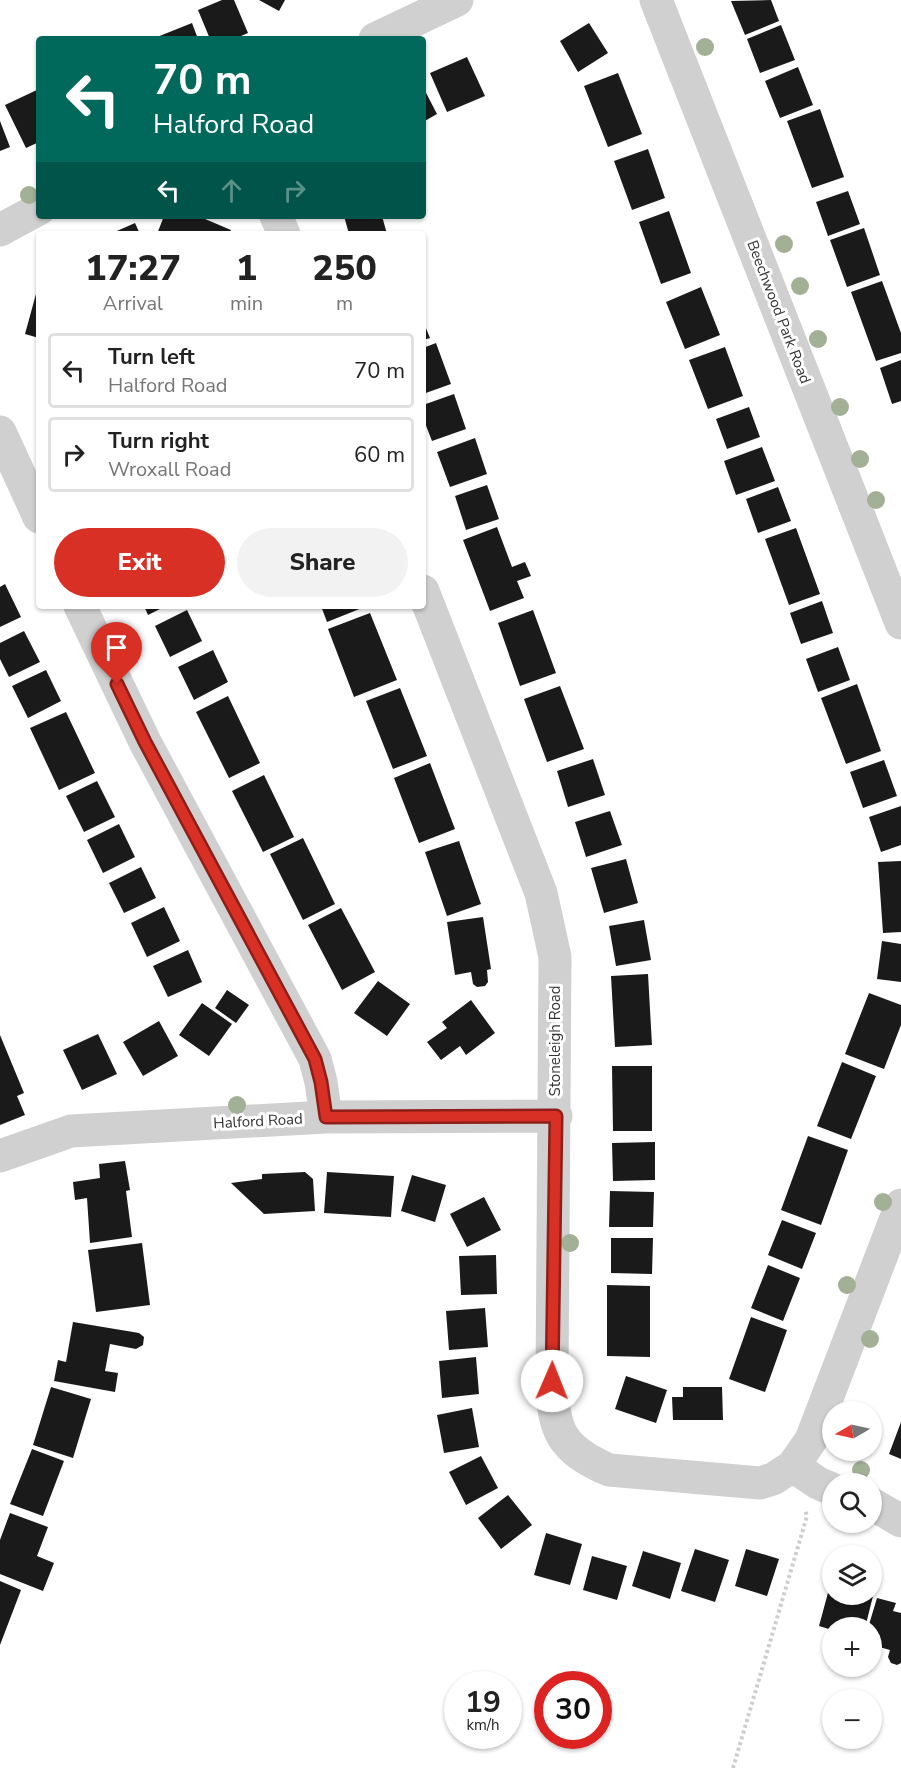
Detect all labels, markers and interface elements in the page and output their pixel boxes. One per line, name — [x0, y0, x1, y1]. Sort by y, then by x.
text: 70 m — [153, 52, 252, 109]
icon: left — [54, 60, 132, 138]
text: Halford Road — [153, 106, 314, 143]
icon: left — [152, 174, 185, 207]
icon: ahead — [215, 174, 248, 207]
icon: right — [278, 174, 311, 207]
street label: Beechwood Park Road — [742, 237, 816, 387]
text: 17:27 — [85, 244, 181, 293]
text: 1 — [236, 244, 257, 293]
text: 250 — [312, 244, 377, 293]
text: Arrival — [103, 290, 163, 317]
text: min — [230, 290, 263, 317]
text: m — [336, 290, 353, 317]
text: Turn left — [108, 342, 195, 372]
icon: left — [57, 354, 90, 387]
text: 70 m — [354, 356, 405, 386]
text: Halford Road — [108, 372, 227, 399]
text: Turn right — [108, 426, 209, 456]
icon: right — [57, 438, 90, 471]
text: 60 m — [354, 440, 405, 470]
text: Wroxall Road — [108, 456, 231, 483]
button: Exit — [54, 528, 225, 597]
button: Share — [237, 528, 408, 597]
pin — [91, 622, 142, 684]
icon: arrive — [100, 631, 133, 664]
street label: Stoneleigh Road — [545, 985, 565, 1097]
street label: Halford Road — [213, 1109, 303, 1133]
position arrow — [520, 1349, 584, 1413]
north arrow — [822, 1401, 882, 1461]
map controls — [822, 1401, 882, 1749]
button: search — [822, 1473, 882, 1533]
button: layers — [822, 1545, 882, 1605]
button: + — [822, 1617, 882, 1677]
speed limit sign: 30 — [534, 1671, 612, 1749]
text: 19 — [465, 1682, 501, 1723]
button: − — [822, 1689, 882, 1749]
text: km/h — [466, 1715, 500, 1735]

